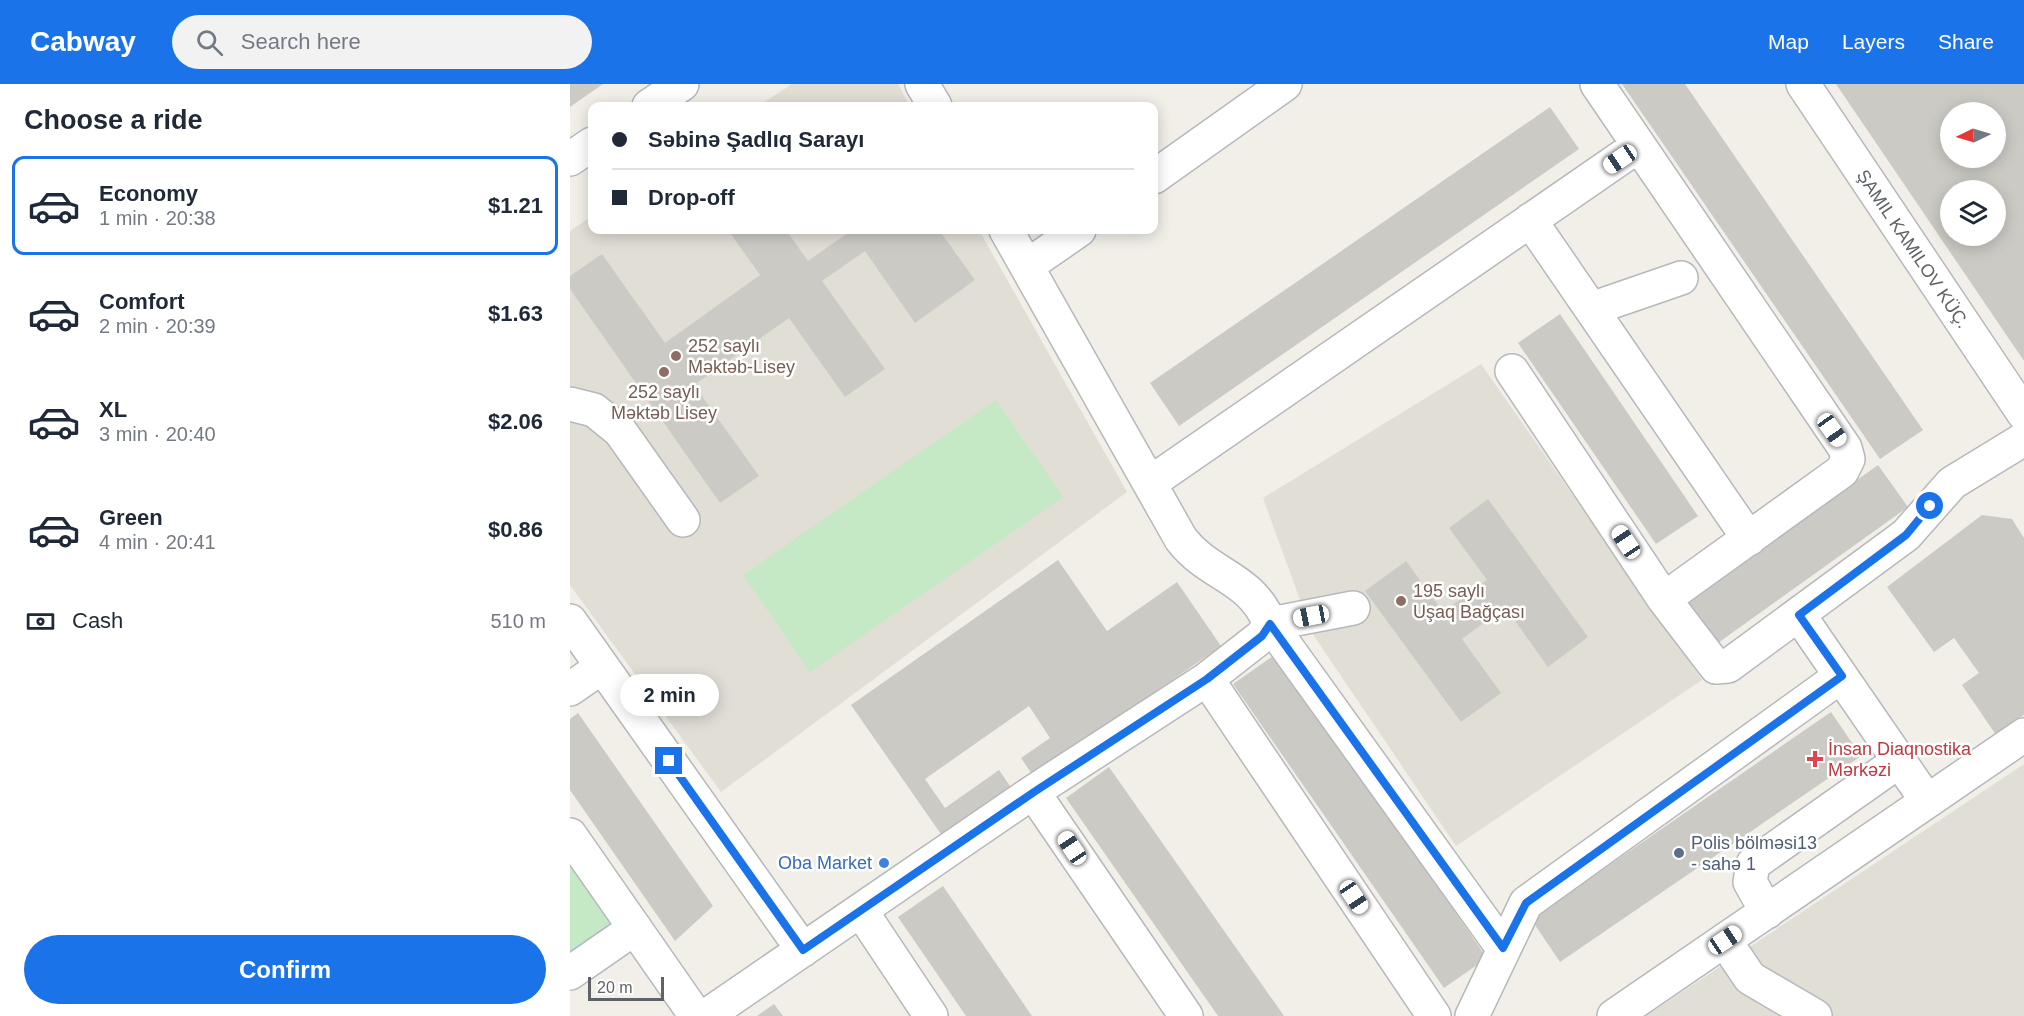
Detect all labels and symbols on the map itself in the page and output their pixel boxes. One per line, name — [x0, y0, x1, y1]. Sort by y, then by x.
north arrow — [1940, 102, 2006, 168]
car — [1600, 141, 1640, 177]
street label: ŞAMIL KAMILOV KÜÇ. — [1853, 166, 1973, 332]
place label: 252 saylı Məktəb-Lisey — [688, 336, 795, 377]
marker: 252 saylı Məktəb-Lisey — [669, 349, 683, 363]
marker: 252 saylı Məktəb Lisey — [657, 365, 671, 379]
place label: 252 saylı Məktəb Lisey — [611, 382, 717, 423]
car — [1814, 410, 1850, 450]
route start — [1916, 492, 1943, 519]
car — [1608, 522, 1644, 562]
place label: 195 saylı Uşaq Bağçası — [1413, 581, 1525, 622]
marker: 195 saylı Uşaq Bağçası — [1394, 594, 1408, 608]
car — [1292, 604, 1330, 628]
callout: 2 min — [620, 674, 718, 716]
place label: İnsan Diaqnostika Mərkəzi — [1828, 739, 1972, 780]
route end — [655, 747, 682, 774]
marker: İnsan Diaqnostika Mərkəzi — [1806, 750, 1824, 768]
car — [1054, 828, 1090, 868]
place label: Polis bölməsi13 - sahə 1 — [1691, 833, 1817, 874]
marker: Polis bölməsi13 - sahə 1 — [1672, 846, 1686, 860]
place label: Oba Market — [778, 853, 872, 873]
marker: Oba Market — [877, 856, 891, 870]
car — [1336, 877, 1372, 917]
car — [1705, 922, 1745, 958]
scale bar — [588, 974, 664, 1002]

